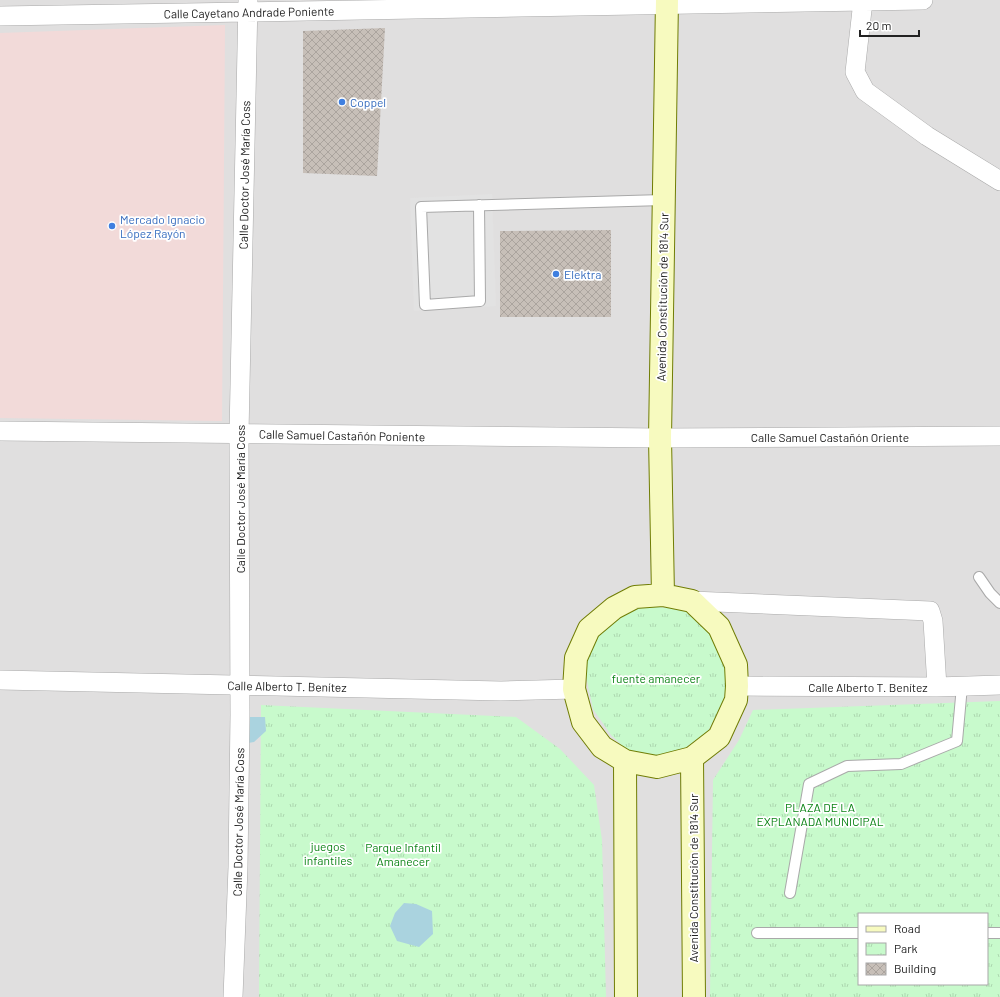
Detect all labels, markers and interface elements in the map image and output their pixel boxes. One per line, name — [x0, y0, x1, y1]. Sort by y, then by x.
street label: Calle Cayetano Andrade Poniente — [163, 4, 335, 20]
scale bar — [860, 12, 919, 38]
text: 20 m — [866, 18, 892, 32]
place label: Coppel — [350, 95, 386, 109]
marker: Coppel — [337, 97, 347, 107]
street label: Calle Doctor José María Coss — [236, 100, 252, 249]
place label: Mercado Ignacio López Rayón — [120, 212, 205, 240]
street label: Avenida Constitución de 1814 Sur — [654, 212, 670, 382]
marker: Mercado Ignacio López Rayón — [107, 221, 117, 231]
place label: Elektra — [564, 267, 601, 281]
marker: Elektra — [551, 269, 561, 279]
street label: Calle Doctor José María Coss — [233, 424, 247, 573]
street label: Calle Samuel Castañón Poniente — [259, 427, 425, 443]
street label: Calle Samuel Castañón Oriente — [751, 430, 909, 444]
park label: fuente amanecer — [612, 671, 701, 685]
street label: Calle Alberto T. Benítez — [227, 678, 347, 694]
street label: Calle Alberto T. Benítez — [808, 680, 928, 694]
street label: Calle Doctor José María Coss — [230, 747, 246, 896]
street label: Avenida Constitución de 1814 Sur — [686, 793, 700, 962]
park label: PLAZA DE LA EXPLANADA MUNICIPAL — [756, 800, 884, 828]
park label: juegos infantiles — [304, 839, 352, 867]
park label: Parque Infantil Amanecer — [365, 840, 441, 868]
legend — [858, 913, 988, 985]
text: Road — [894, 921, 921, 935]
text: Park — [894, 941, 918, 955]
text: Building — [894, 961, 936, 975]

